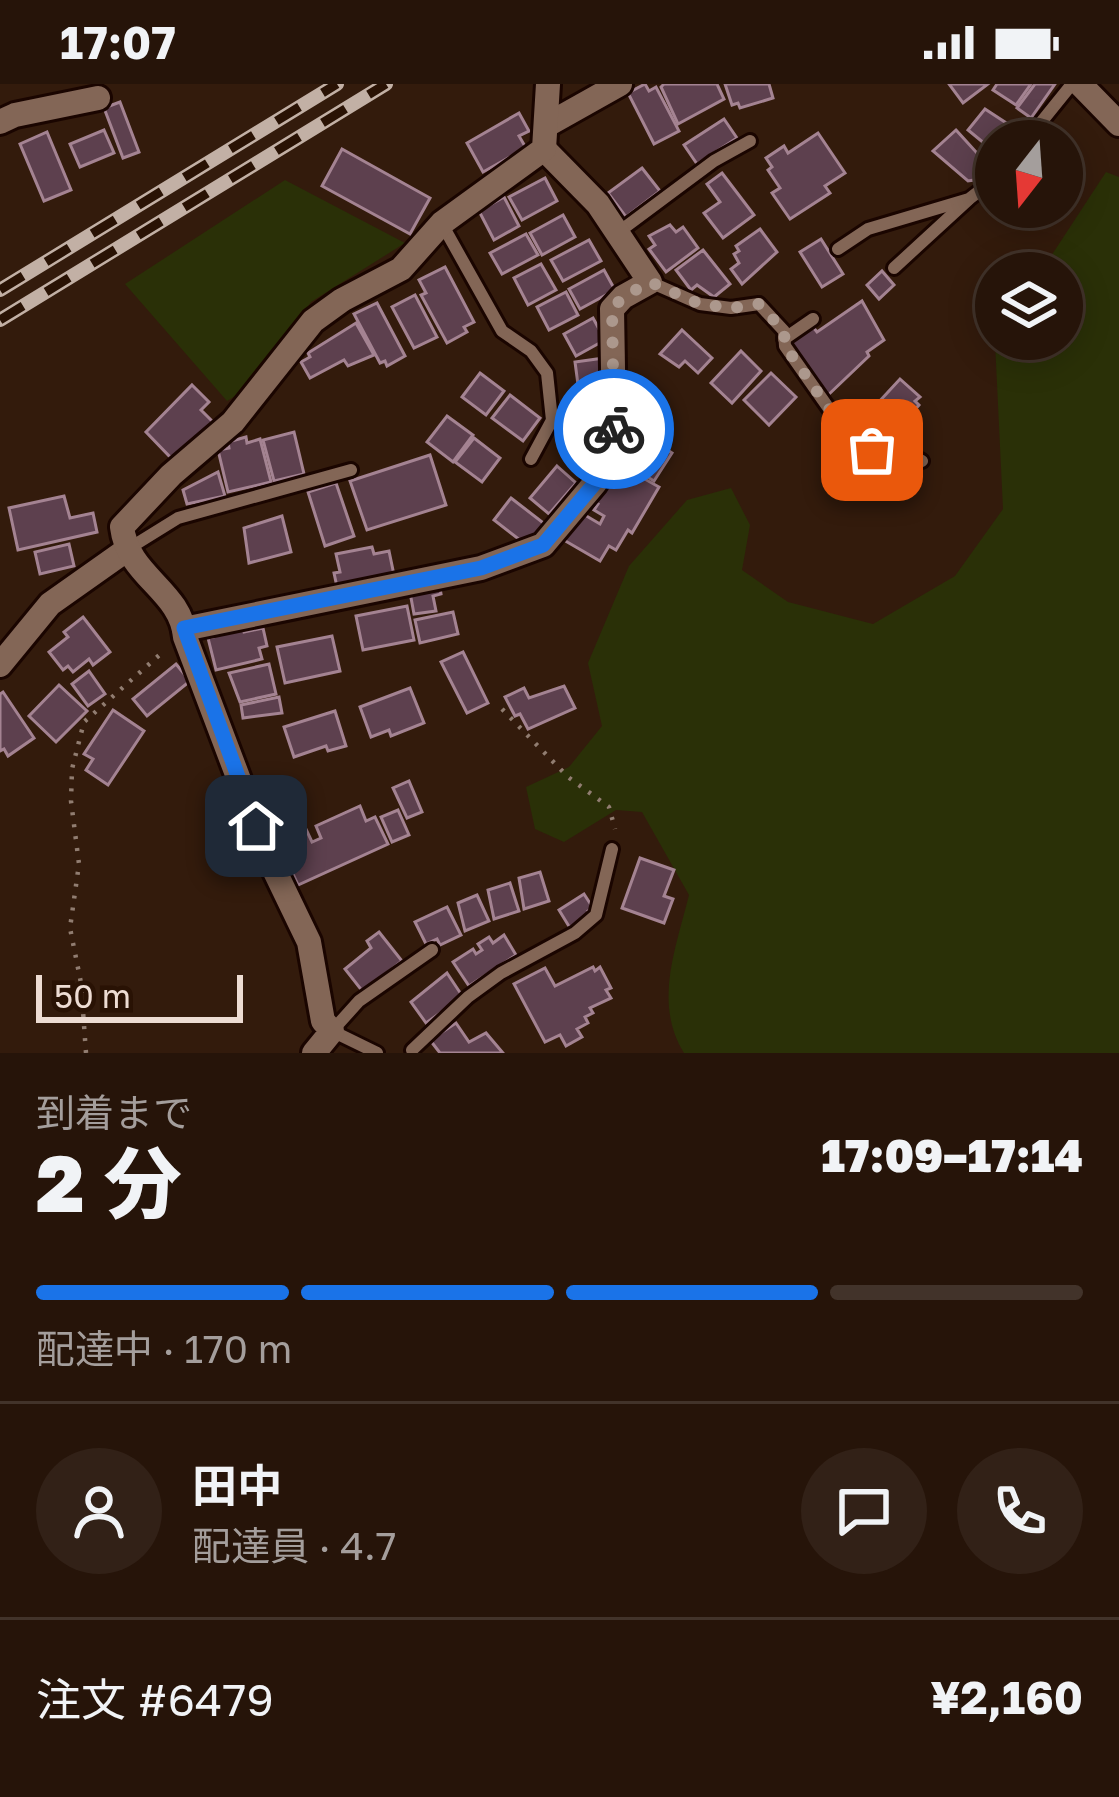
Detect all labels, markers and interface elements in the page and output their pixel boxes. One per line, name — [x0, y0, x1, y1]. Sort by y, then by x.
text: 17:07 — [60, 15, 176, 69]
north arrow — [975, 120, 1083, 228]
map controls — [975, 120, 1083, 360]
button: layers — [975, 252, 1083, 360]
courier — [554, 369, 674, 489]
icon: bike — [581, 396, 647, 462]
pin — [821, 399, 923, 501]
icon: bag — [839, 417, 905, 483]
pin — [205, 775, 307, 877]
icon: home — [223, 793, 289, 859]
scale bar — [36, 969, 243, 1022]
text: 50 m — [54, 976, 131, 1015]
text: 到着まで — [36, 1089, 192, 1136]
text: 17:09–17:14 — [821, 1128, 1083, 1182]
text: 2 分 — [36, 1136, 182, 1229]
text: 配達中 · 170 m — [36, 1325, 292, 1372]
button: person — [36, 1448, 162, 1574]
button: chat — [801, 1448, 927, 1574]
button: phone — [957, 1448, 1083, 1574]
text: 田中 — [192, 1458, 282, 1512]
text: 配達員 · 4.7 — [192, 1522, 396, 1569]
text: ¥2,160 — [930, 1670, 1083, 1724]
text: 注文 #6479 — [36, 1672, 274, 1726]

